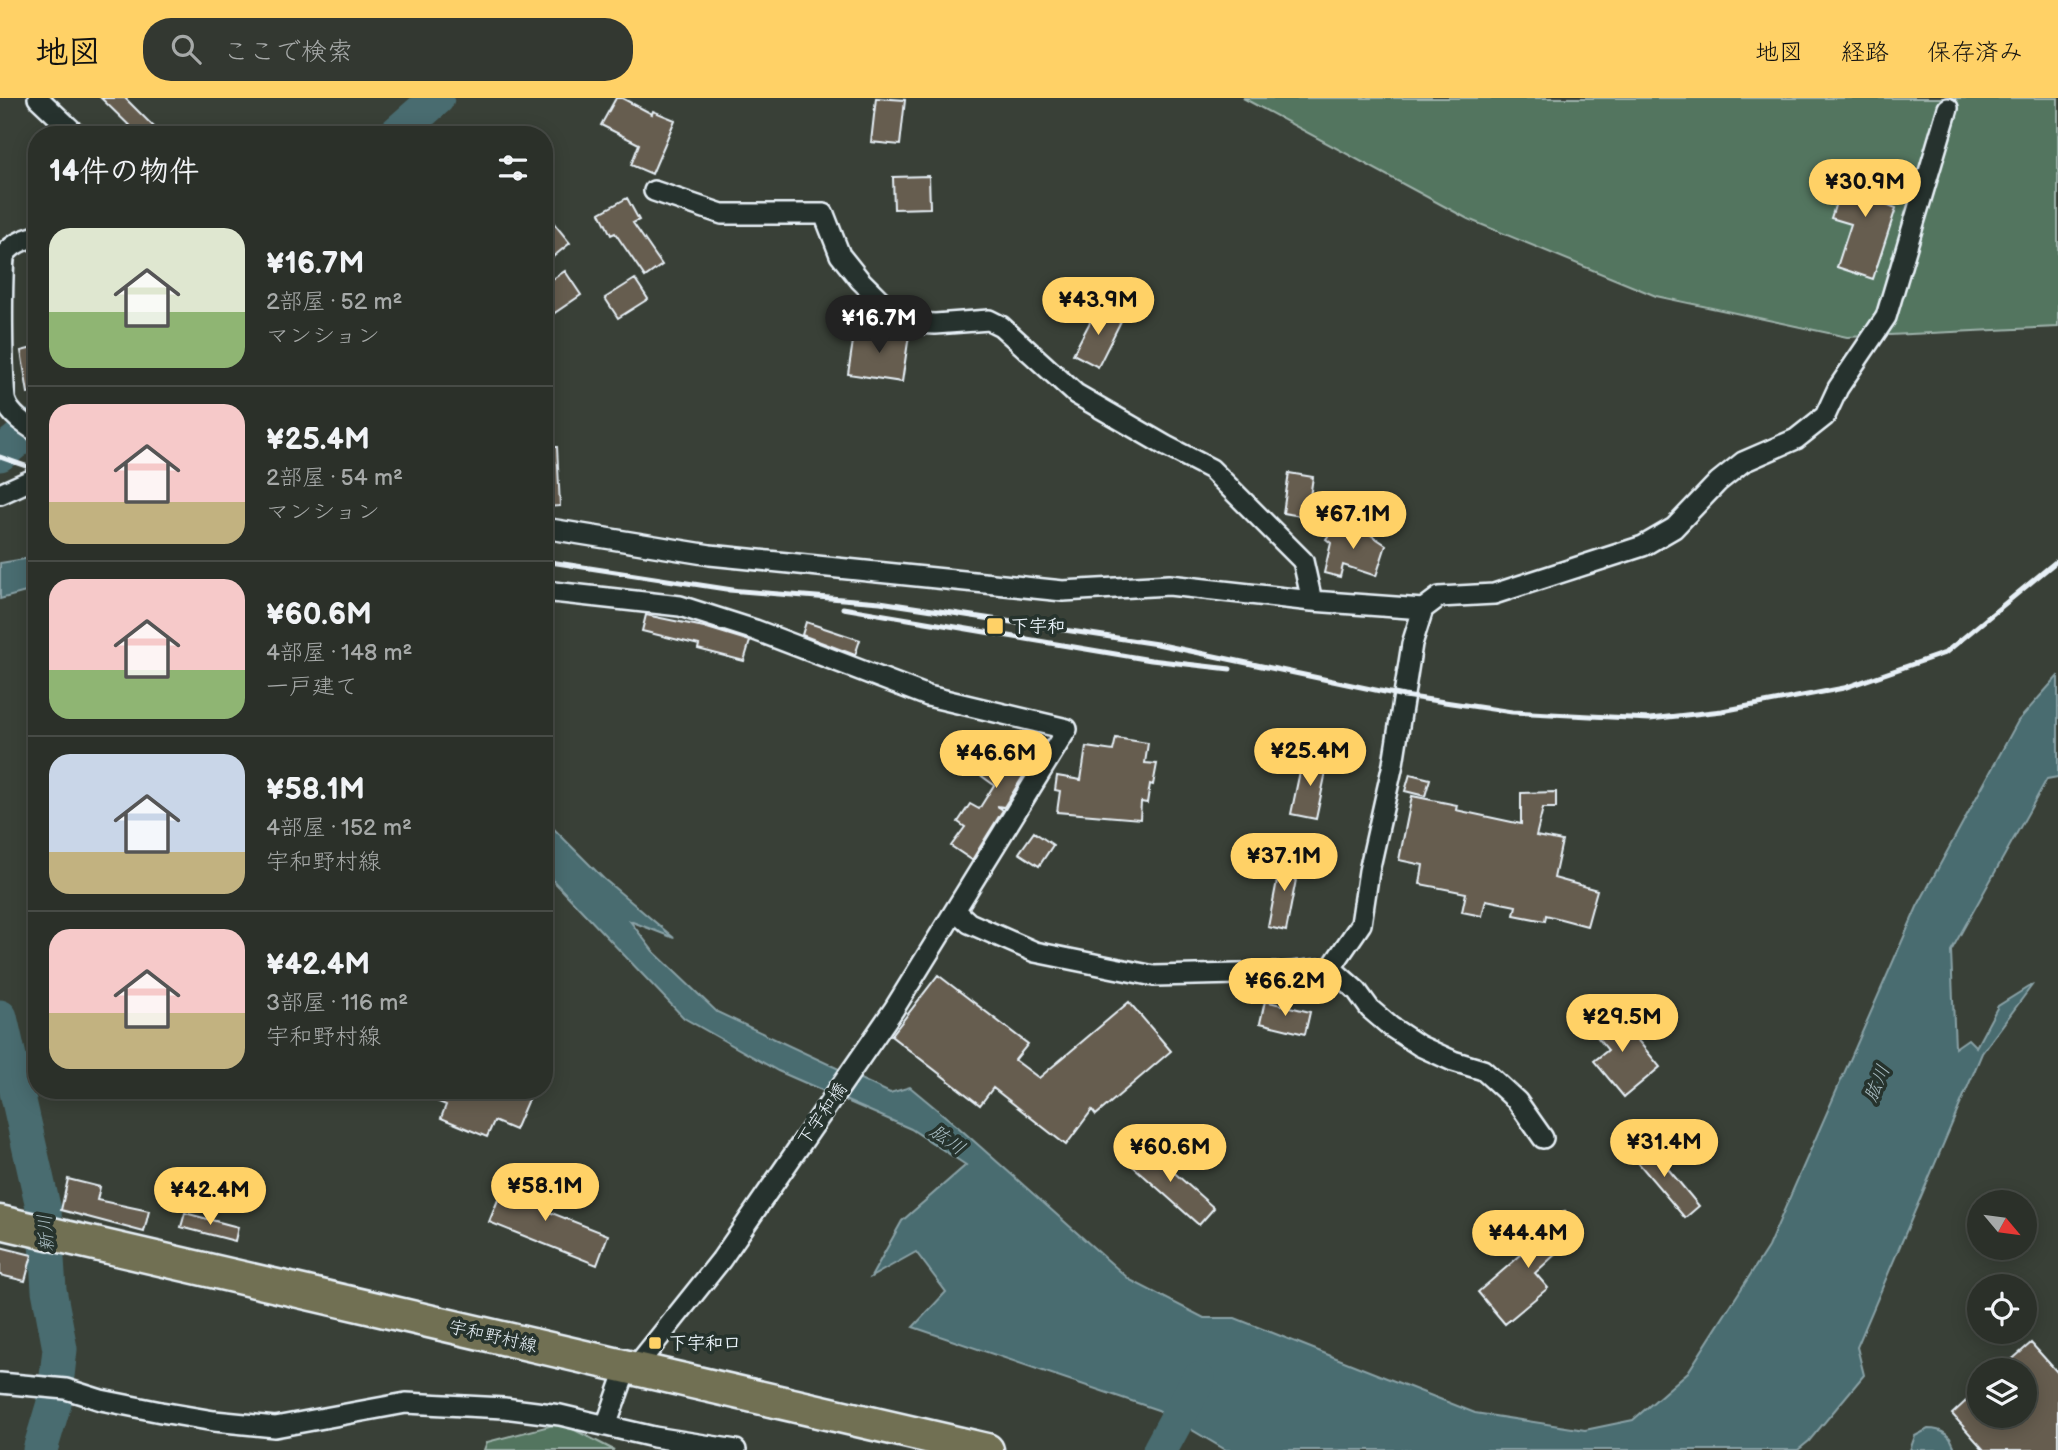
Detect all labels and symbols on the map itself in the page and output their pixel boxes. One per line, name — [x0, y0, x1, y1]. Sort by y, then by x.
pin: ¥30.9M — [1808, 159, 1922, 219]
pin: ¥43.9M — [1041, 278, 1155, 337]
pin: ¥16.7M — [822, 296, 936, 355]
pin: ¥67.1M — [1296, 491, 1410, 551]
marker: 下宇和 — [985, 616, 1005, 636]
place label: 下宇和 — [1011, 616, 1065, 637]
pin: ¥25.4M — [1253, 728, 1367, 788]
pin: ¥46.6M — [939, 730, 1053, 790]
pin: ¥37.1M — [1227, 834, 1341, 893]
pin: ¥66.2M — [1228, 958, 1342, 1018]
pin: ¥29.5M — [1565, 995, 1679, 1054]
water label: 肱川 — [1859, 1062, 1895, 1106]
street label: 下宇和橋 — [793, 1079, 852, 1150]
pin: ¥31.4M — [1607, 1119, 1721, 1179]
water label: 肱川 — [925, 1120, 969, 1161]
pin: ¥60.6M — [1113, 1124, 1227, 1184]
pin: ¥58.1M — [488, 1164, 602, 1223]
pin: ¥42.4M — [153, 1168, 267, 1227]
north arrow — [1967, 1190, 2037, 1260]
pin: ¥44.4M — [1471, 1210, 1585, 1270]
water label: 新川 — [34, 1213, 59, 1253]
street label: 宇和野村線 — [447, 1316, 539, 1357]
place label: 下宇和口 — [669, 1333, 741, 1354]
marker: 下宇和口 — [647, 1335, 663, 1351]

